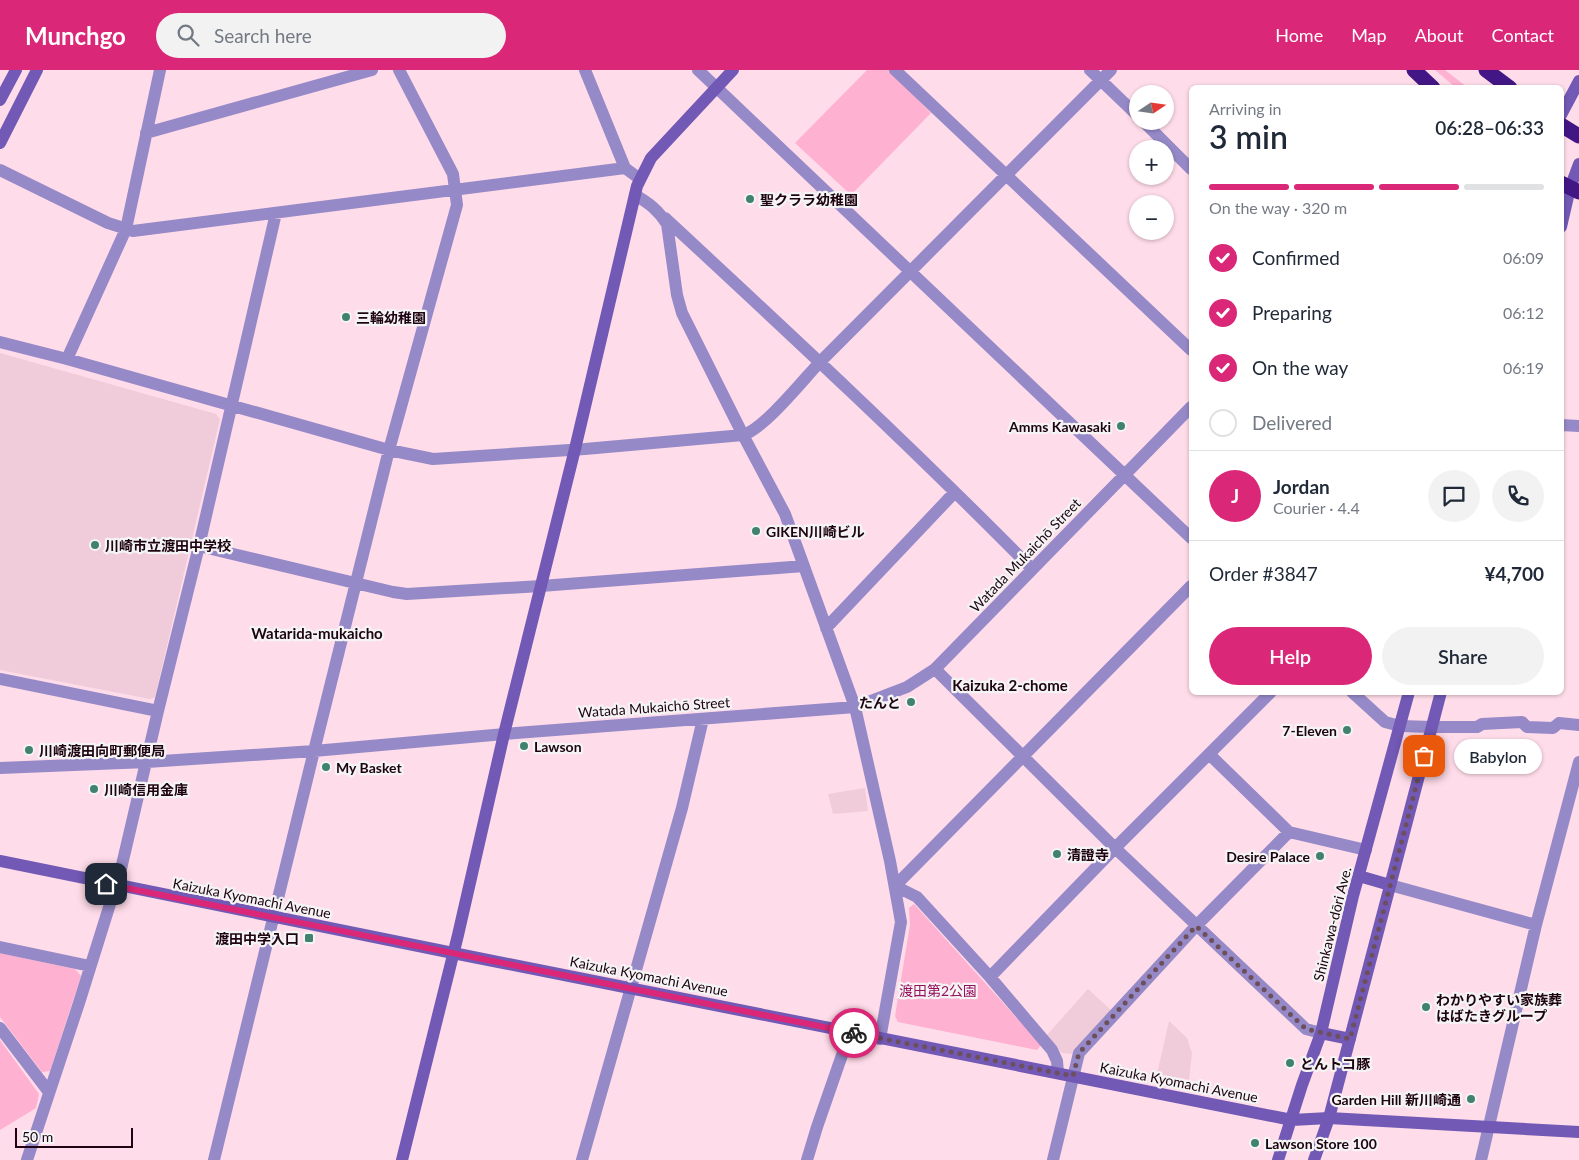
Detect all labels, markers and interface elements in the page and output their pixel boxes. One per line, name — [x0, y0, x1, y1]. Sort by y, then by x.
search box — [156, 13, 506, 58]
text: Munchgo — [25, 21, 126, 50]
icon: search — [174, 21, 202, 49]
text: Search here — [214, 24, 312, 47]
text: Home — [1275, 24, 1323, 46]
text: Map — [1351, 24, 1387, 46]
text: About — [1415, 24, 1464, 46]
text: Contact — [1492, 24, 1554, 46]
north arrow — [1129, 85, 1174, 130]
map controls — [1129, 85, 1174, 240]
text: Arriving in — [1209, 99, 1282, 118]
text: 06:28–06:33 — [1435, 116, 1544, 139]
text: 3 min — [1209, 117, 1288, 156]
button: + — [1129, 140, 1174, 185]
place label: 聖クララ幼稚園 — [760, 191, 858, 208]
marker: 聖クララ幼稚園 — [744, 193, 756, 205]
button: − — [1129, 195, 1174, 240]
text: On the way · 320 m — [1209, 198, 1347, 217]
icon: check — [1209, 244, 1237, 272]
text: Confirmed — [1252, 246, 1340, 269]
text: 06:09 — [1503, 248, 1544, 267]
icon: check — [1209, 299, 1237, 327]
text: Preparing — [1252, 301, 1332, 324]
text: 06:12 — [1503, 303, 1544, 322]
place label: 三輪幼稚園 — [356, 309, 426, 326]
marker: 三輪幼稚園 — [340, 311, 352, 323]
icon: check — [1209, 354, 1237, 382]
text: On the way — [1252, 356, 1348, 379]
text: 06:19 — [1503, 358, 1544, 377]
text: Delivered — [1252, 411, 1332, 434]
place label: Amms Kawasaki — [1008, 418, 1111, 435]
marker: Amms Kawasaki — [1115, 420, 1127, 432]
button: chat — [1428, 470, 1480, 522]
button: phone — [1492, 470, 1544, 522]
text: Jordan — [1273, 475, 1330, 498]
text: J — [1231, 484, 1239, 507]
street label: Watada Mukaichō Street — [966, 494, 1084, 616]
text: Courier · 4.4 — [1273, 498, 1360, 517]
place label: GIKEN川崎ビル — [766, 523, 865, 540]
marker: GIKEN川崎ビル — [750, 525, 762, 537]
place label: 川崎市立渡田中学校 — [105, 537, 231, 554]
marker: 川崎市立渡田中学校 — [89, 539, 101, 551]
text: Order #3847 — [1209, 562, 1318, 585]
text: ¥4,700 — [1484, 562, 1544, 585]
district label: Watarida-mukaicho — [251, 624, 383, 642]
button: Help — [1209, 627, 1372, 685]
button: Share — [1382, 627, 1544, 685]
district label: Kaizuka 2-chome — [952, 676, 1068, 694]
street label: Watada Mukaichō Street — [578, 693, 730, 721]
place label: たんと — [859, 694, 901, 711]
marker: たんと — [905, 696, 917, 708]
place label: 7-Eleven — [1282, 722, 1337, 739]
marker: 7-Eleven — [1341, 724, 1353, 736]
pin — [1403, 735, 1445, 777]
place label: Lawson — [534, 738, 582, 755]
callout: Babylon — [1454, 738, 1542, 774]
marker: Lawson — [518, 740, 530, 752]
place label: 川崎渡田向町郵便局 — [39, 742, 165, 759]
icon: bag — [1410, 742, 1438, 770]
marker: 川崎渡田向町郵便局 — [23, 744, 35, 756]
text: Babylon — [1469, 747, 1527, 766]
place label: My Basket — [336, 759, 402, 776]
marker: My Basket — [320, 761, 332, 773]
place label: 川崎信用金庫 — [104, 781, 188, 798]
marker: 川崎信用金庫 — [88, 783, 100, 795]
place label: 清證寺 — [1067, 846, 1109, 863]
marker: 清證寺 — [1051, 848, 1063, 860]
place label: Desire Palace — [1226, 848, 1311, 865]
marker: Desire Palace — [1314, 850, 1326, 862]
pin — [85, 863, 127, 905]
street label: Shinkawa-dōri Ave. — [1310, 865, 1354, 983]
icon: home — [92, 870, 120, 898]
street label: Kaizuka Kyomachi Avenue — [172, 874, 332, 922]
place label: 渡田中学入口 — [215, 930, 299, 947]
marker: 渡田中学入口 — [303, 932, 315, 944]
street label: Kaizuka Kyomachi Avenue — [569, 952, 729, 1000]
park label: 渡田第2公園 — [899, 982, 977, 999]
place label: わかりやすい家族葬 はばたきグループ — [1436, 991, 1562, 1024]
marker: わかりやすい家族葬 はばたきグループ — [1420, 1001, 1432, 1013]
courier — [829, 1008, 879, 1058]
icon: bike — [840, 1019, 868, 1047]
place label: とんトコ豚 — [1300, 1055, 1371, 1072]
marker: とんトコ豚 — [1284, 1057, 1296, 1069]
street label: Kaizuka Kyomachi Avenue — [1099, 1058, 1259, 1106]
place label: Garden Hill 新川崎通 — [1331, 1091, 1461, 1108]
marker: Garden Hill 新川崎通 — [1465, 1093, 1477, 1105]
scale bar — [15, 1125, 132, 1148]
text: 50 m — [22, 1128, 53, 1145]
place label: Lawson Store 100 — [1265, 1135, 1377, 1152]
marker: Lawson Store 100 — [1249, 1137, 1261, 1149]

